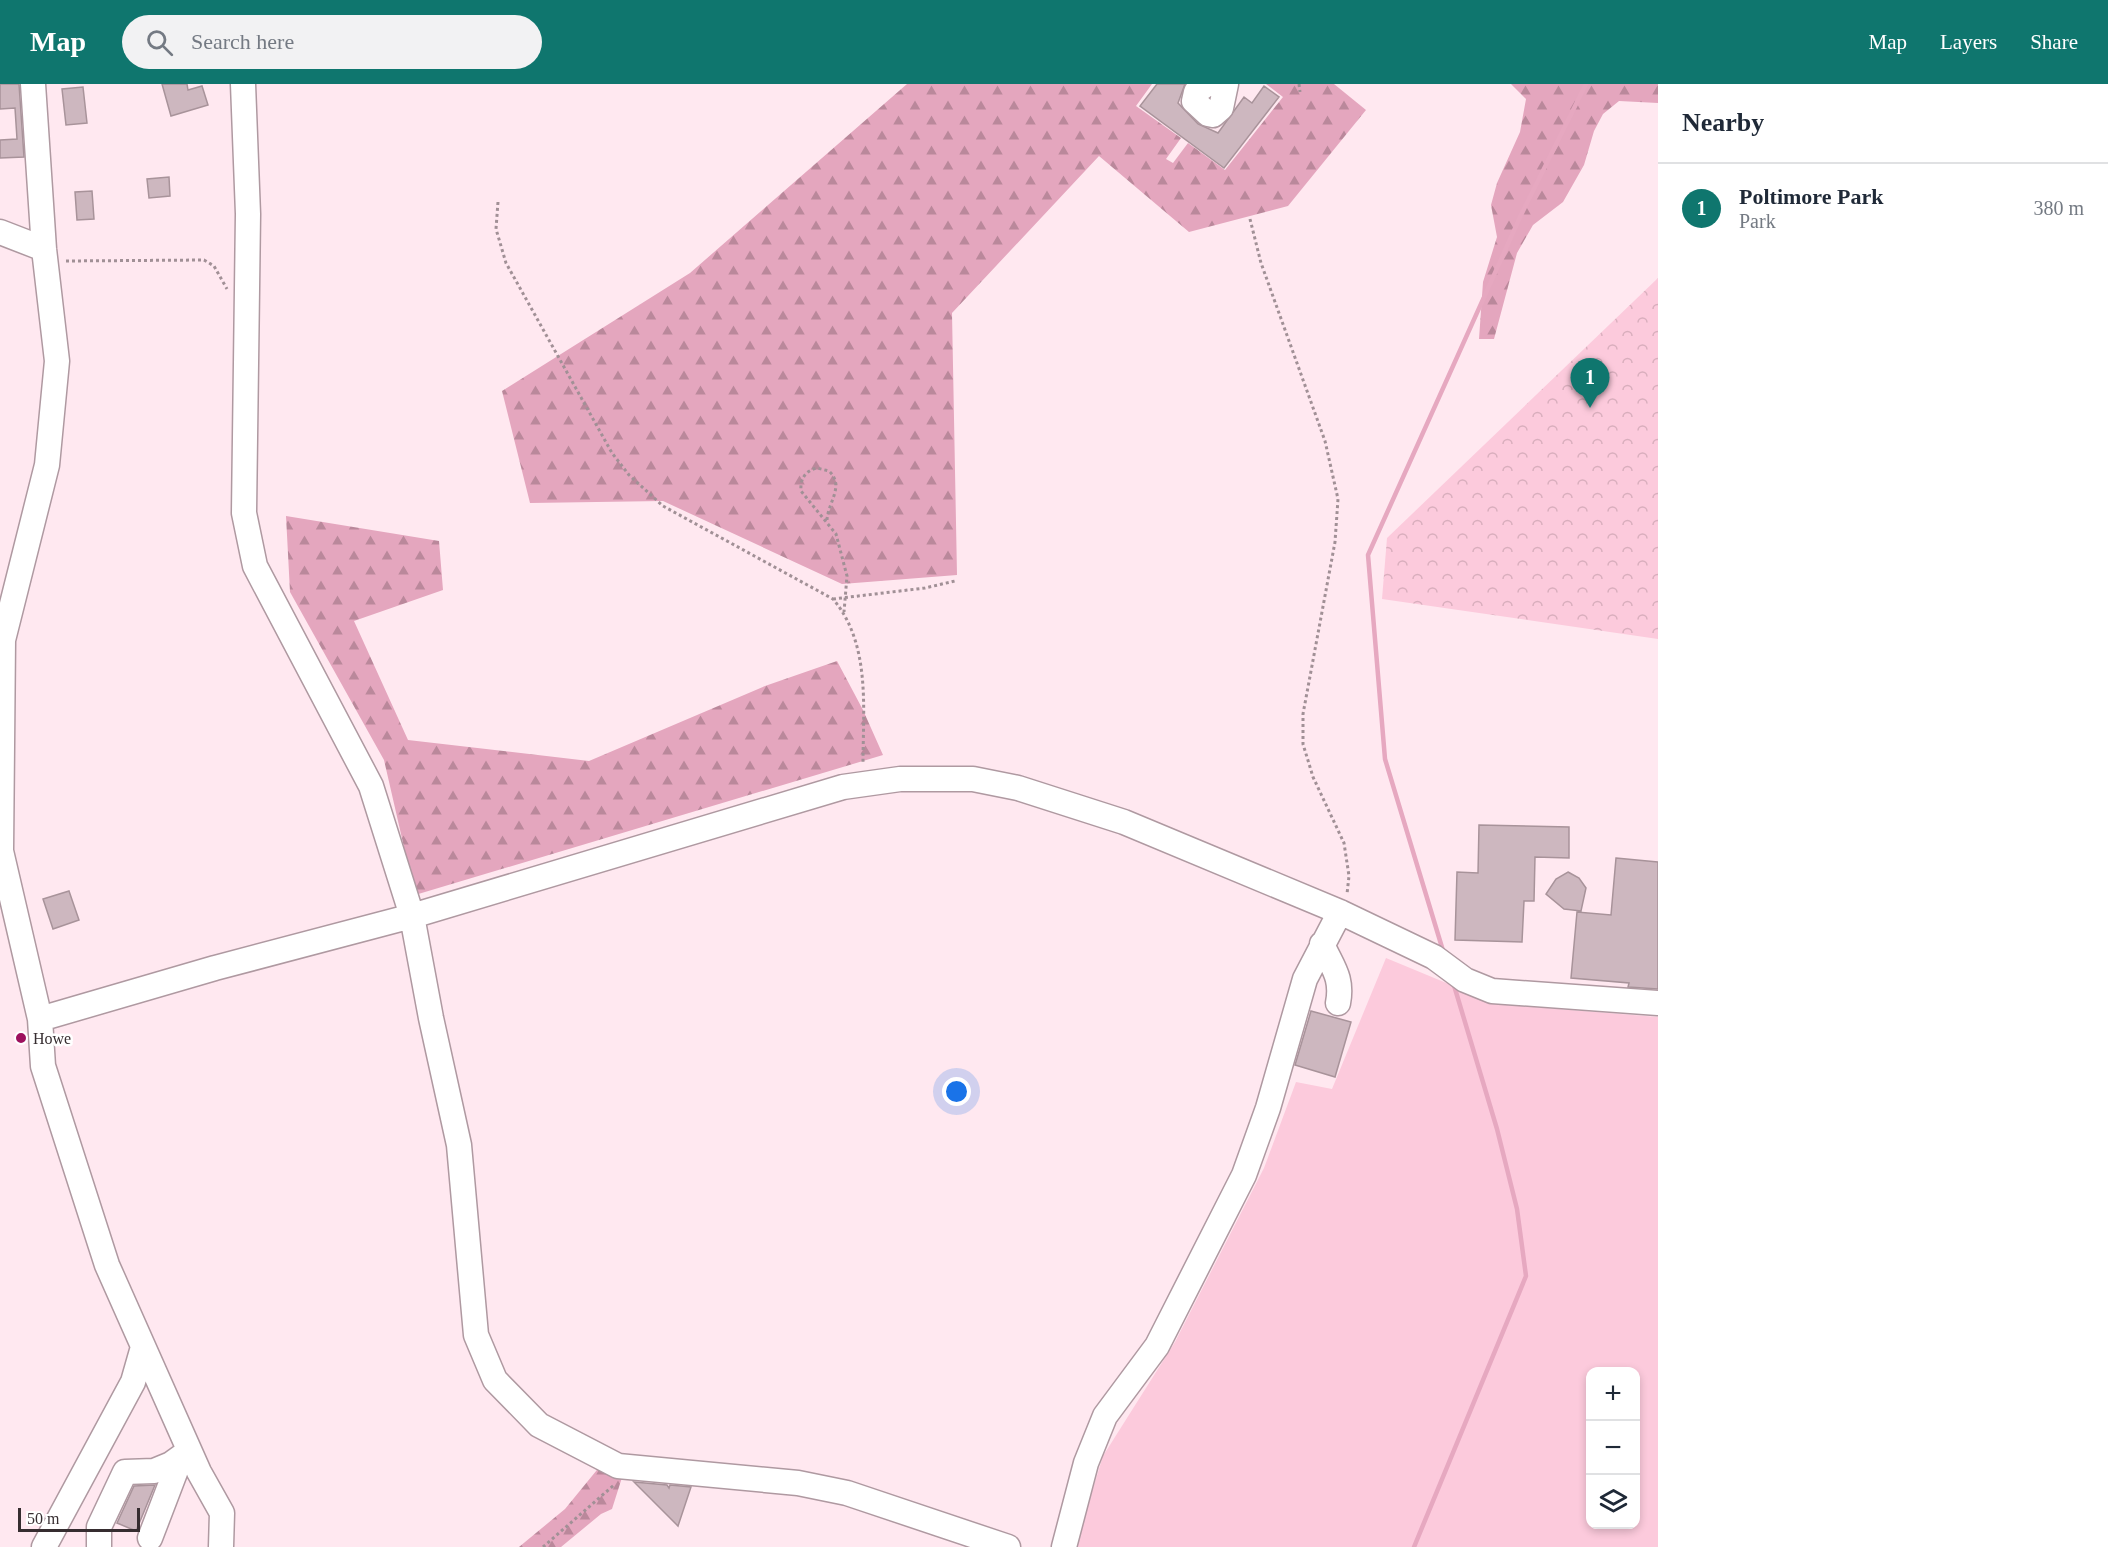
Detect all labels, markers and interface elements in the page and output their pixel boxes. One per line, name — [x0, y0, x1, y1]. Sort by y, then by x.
search box — [122, 15, 542, 69]
text: Map — [30, 26, 86, 57]
icon: search — [143, 26, 176, 59]
text: Search here — [191, 29, 294, 54]
text: Map — [1869, 30, 1907, 54]
text: Layers — [1940, 30, 1997, 54]
text: Share — [2030, 30, 2078, 54]
text: Nearby — [1682, 108, 1764, 137]
text: Poltimore Park — [1739, 184, 1883, 209]
text: 1 — [1697, 197, 1707, 219]
text: 380 m — [2033, 197, 2084, 219]
text: Park — [1739, 210, 1776, 232]
pin: 1 — [1570, 358, 1610, 408]
place label: Howe — [33, 1030, 71, 1047]
marker: Howe — [14, 1031, 28, 1045]
your location — [942, 1077, 971, 1106]
map controls — [1586, 1367, 1640, 1529]
button: + — [1586, 1367, 1640, 1421]
button: − — [1586, 1421, 1640, 1475]
button: layers — [1586, 1475, 1640, 1529]
scale bar — [18, 1505, 140, 1532]
text: 50 m — [27, 1510, 59, 1527]

